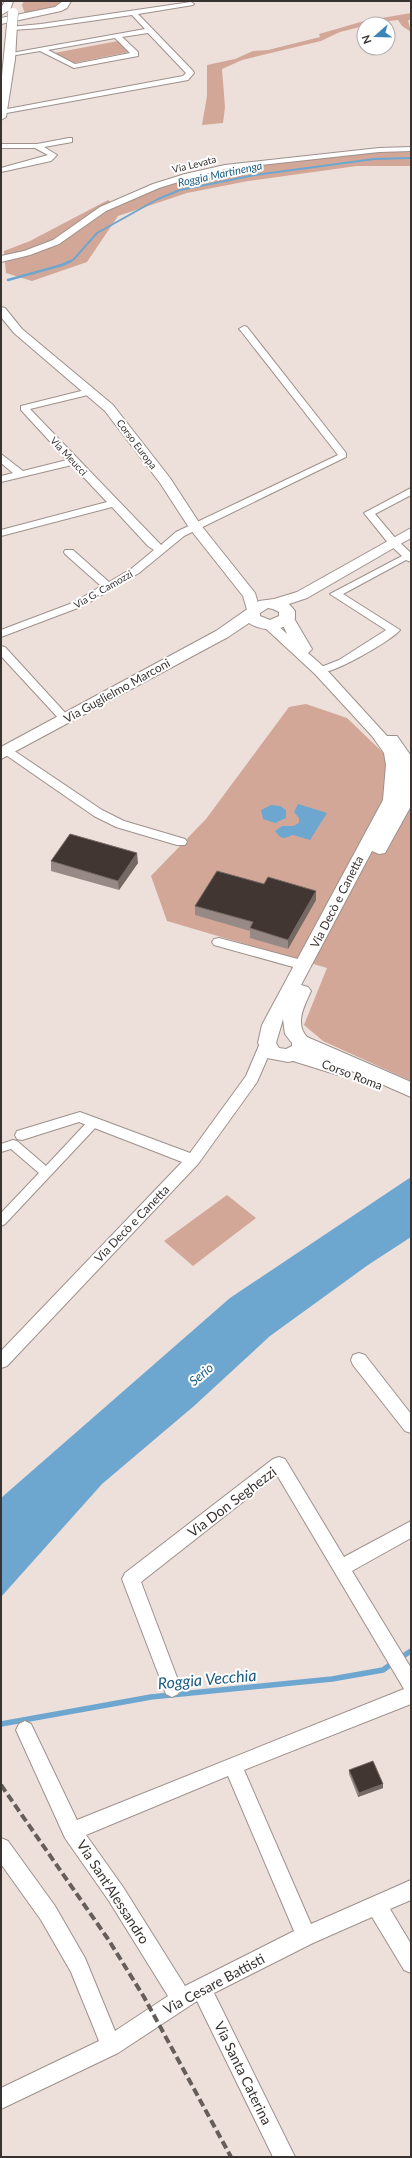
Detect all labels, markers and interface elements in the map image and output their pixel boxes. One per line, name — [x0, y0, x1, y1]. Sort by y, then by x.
north arrow — [356, 16, 396, 56]
text: N — [359, 33, 374, 46]
street label: Via Levata — [171, 153, 217, 175]
water label: Roggia Martinenga — [177, 158, 264, 189]
street label: Corso Europa — [114, 417, 160, 471]
street label: Via Meucci — [48, 434, 90, 478]
street label: Via G. Camozzi — [72, 567, 134, 611]
street label: Via Guglielmo Marconi — [61, 655, 173, 726]
street label: Via Decò e Canetta — [307, 853, 366, 950]
street label: Corso Roma — [320, 1056, 385, 1093]
street label: Via Decò e Canetta — [91, 1182, 172, 1265]
water label: Serio — [186, 1359, 217, 1389]
street label: Via Don Seghezzi — [184, 1463, 279, 1541]
water label: Roggia Vecchia — [157, 1665, 257, 1692]
street label: Via Sant'Alessandro — [74, 1837, 153, 1947]
street label: Via Cesare Battisti — [160, 1950, 267, 2017]
street label: Via Santa Caterina — [211, 2018, 276, 2127]

